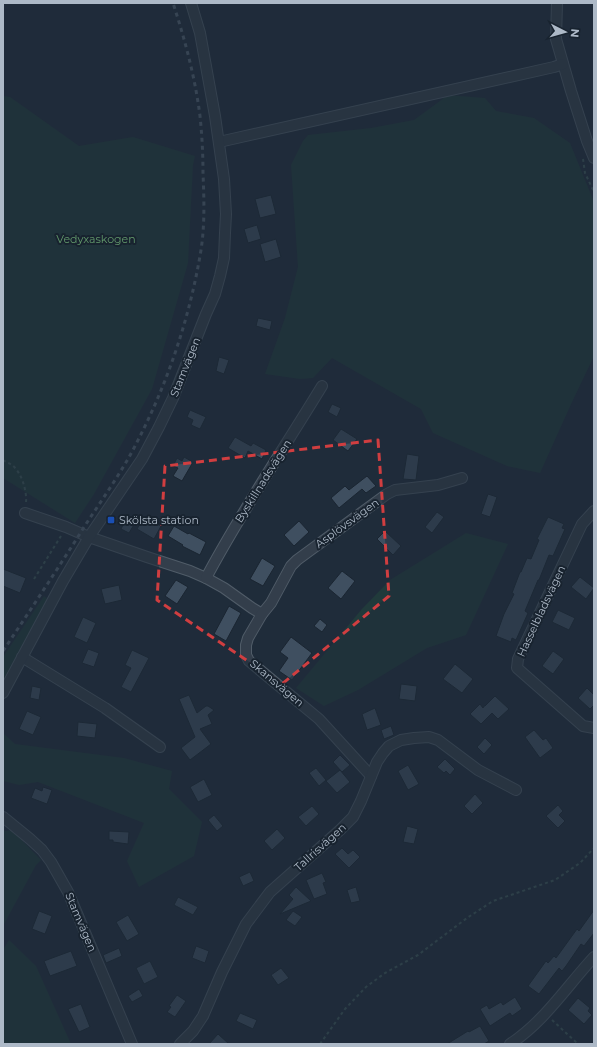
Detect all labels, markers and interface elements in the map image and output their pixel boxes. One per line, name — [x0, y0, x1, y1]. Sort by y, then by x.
north arrow — [545, 12, 585, 52]
text: N — [568, 28, 582, 38]
park label: Vedyxaskogen — [56, 232, 136, 246]
street label: Stamvägen — [167, 335, 203, 399]
street label: Byskillnadsvägen — [232, 437, 294, 525]
street label: Asplövsvägen — [312, 495, 382, 551]
place label: Skölsta station — [119, 513, 199, 527]
marker: Skölsta station — [106, 515, 116, 525]
street label: Hasselbladsvägen — [514, 563, 568, 659]
street label: Skansvägen — [247, 656, 307, 710]
street label: Tallrisvägen — [291, 820, 349, 874]
street label: Stamvägen — [62, 890, 100, 954]

